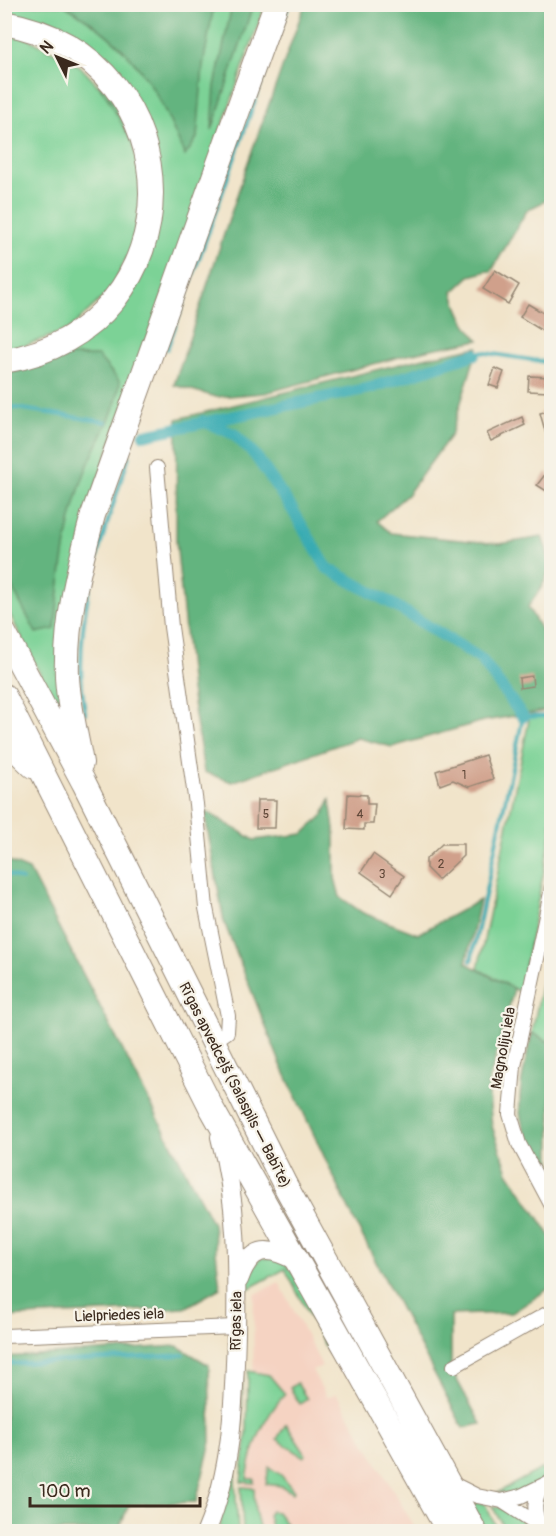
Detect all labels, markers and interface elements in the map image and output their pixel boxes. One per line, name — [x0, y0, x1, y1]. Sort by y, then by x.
north arrow — [27, 27, 87, 87]
text: N — [36, 37, 58, 58]
house number: 1 — [462, 768, 466, 783]
house number: 5 — [263, 807, 269, 822]
house number: 4 — [357, 807, 364, 822]
house number: 2 — [438, 857, 445, 872]
house number: 3 — [379, 867, 386, 882]
street label: Rīgas apvedceļš (Salaspils — Babīte) — [174, 979, 295, 1191]
street label: Magnoliju iela — [487, 1005, 520, 1091]
street label: Rīgas iela — [226, 1291, 247, 1351]
street label: Lielpriedes iela — [74, 1304, 164, 1327]
scale bar — [30, 1470, 200, 1508]
text: 100 m — [39, 1480, 91, 1503]

